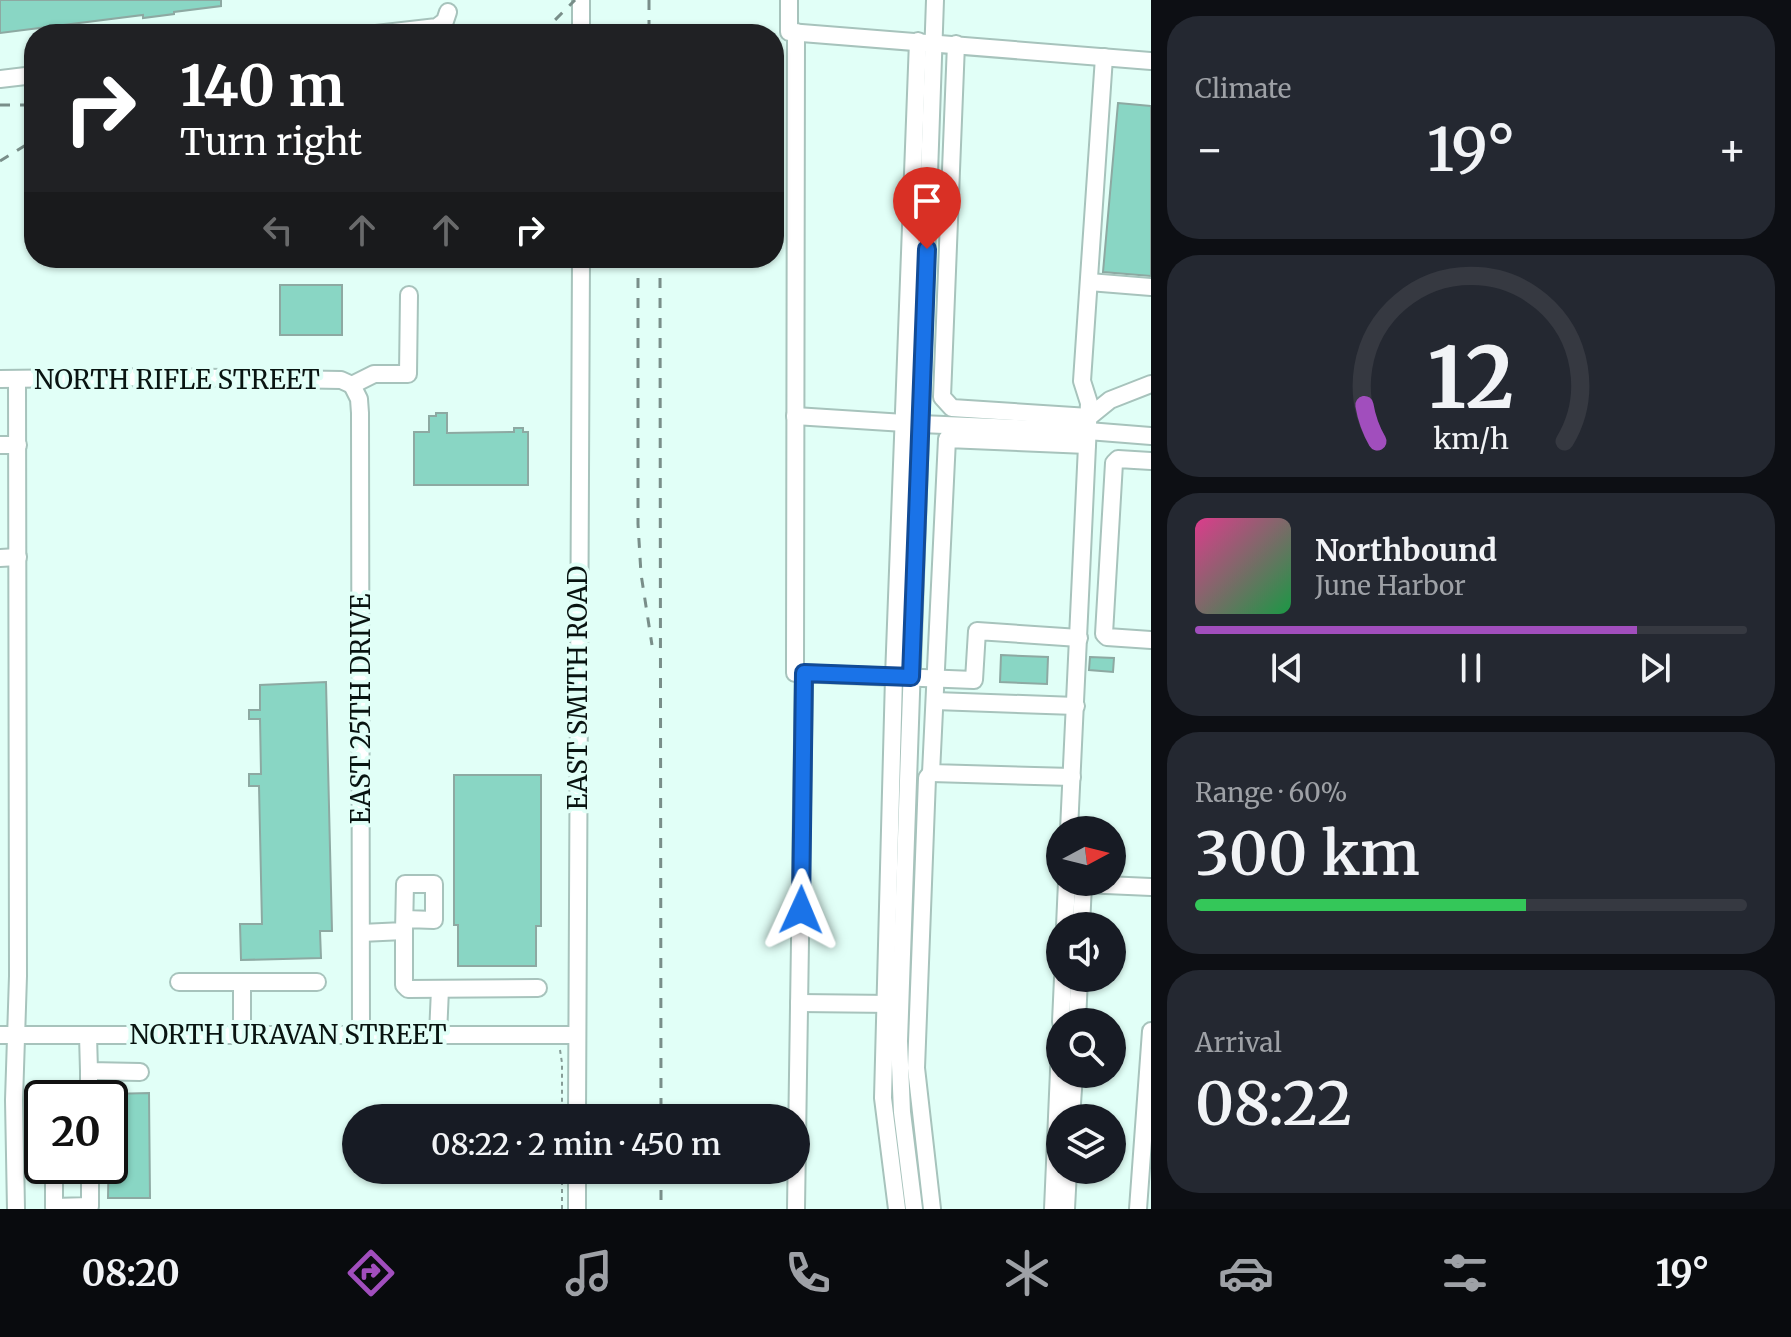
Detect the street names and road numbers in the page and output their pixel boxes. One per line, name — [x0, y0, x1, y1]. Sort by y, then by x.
street label: NORTH RIFLE STREET — [34, 363, 320, 396]
street label: EAST SMITH ROAD — [561, 566, 594, 810]
street label: EAST 25TH DRIVE — [344, 593, 377, 824]
street label: NORTH URAVAN STREET — [129, 1018, 447, 1051]

